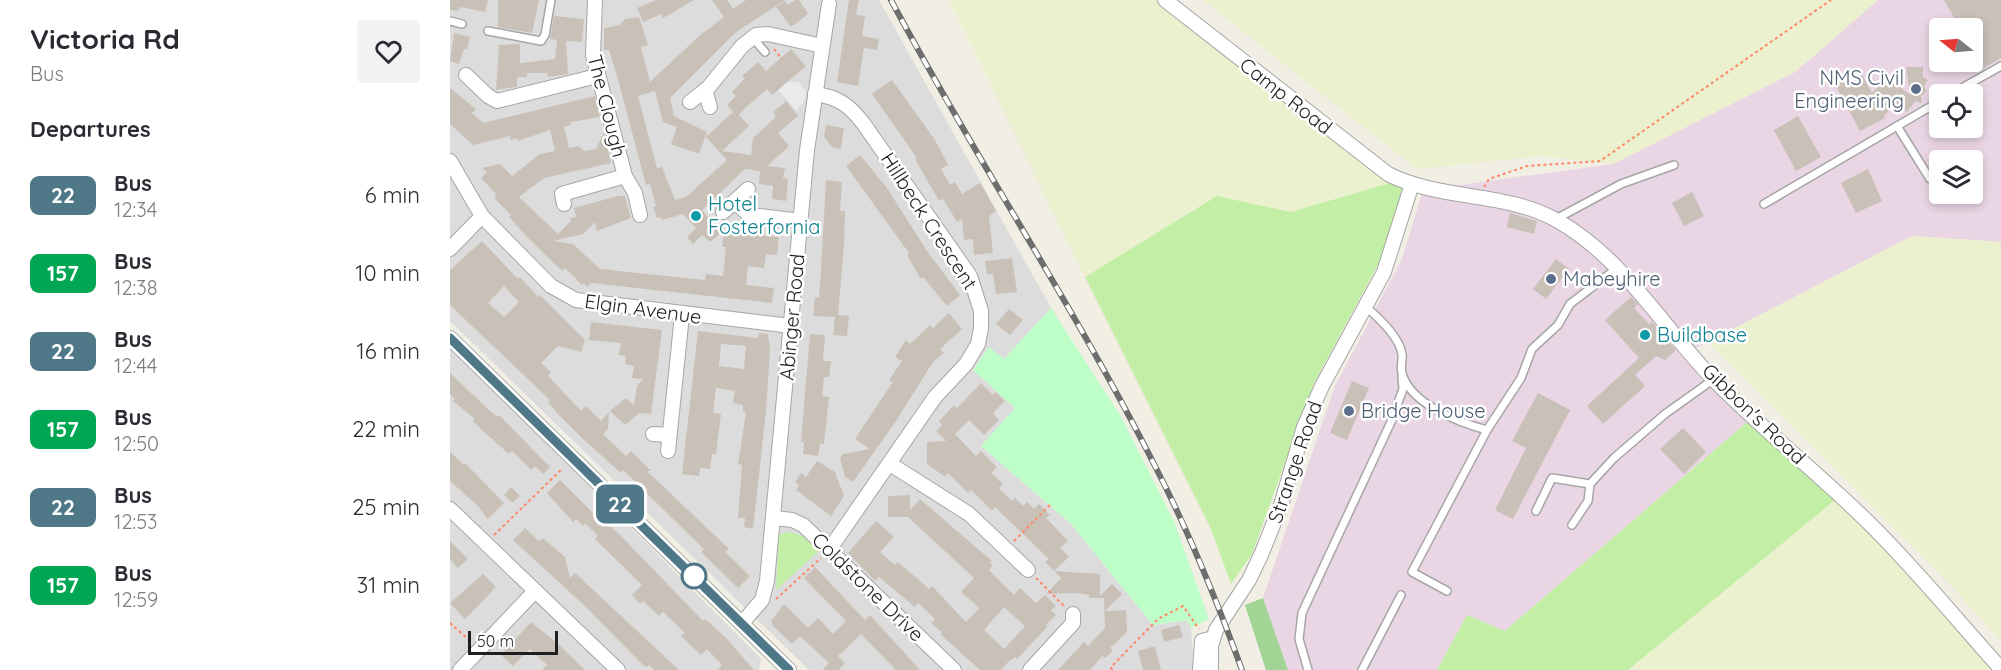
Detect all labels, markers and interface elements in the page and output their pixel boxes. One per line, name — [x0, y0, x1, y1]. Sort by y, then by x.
north arrow — [1929, 18, 1983, 72]
map controls — [1929, 18, 1983, 204]
button: heart — [357, 20, 420, 83]
text: Victoria Rd — [30, 21, 180, 56]
street label: The Clough — [583, 52, 632, 160]
street label: Camp Road — [1235, 52, 1338, 140]
text: Bus — [30, 61, 64, 86]
place label: NMS Civil Engineering — [1794, 65, 1904, 113]
marker: NMS Civil Engineering — [1909, 82, 1923, 96]
button: locate — [1929, 84, 1983, 138]
text: Departures — [30, 115, 151, 143]
street label: Hillbeck Crescent — [876, 147, 983, 294]
button: layers — [1929, 150, 1983, 204]
text: Bus — [114, 169, 152, 197]
text: 6 min — [365, 181, 420, 209]
text: 22 — [51, 182, 75, 208]
place label: Hotel Fosterfornia — [708, 191, 820, 239]
text: 12:34 — [114, 197, 157, 222]
marker: Hotel Fosterfornia — [689, 209, 703, 223]
text: Bus — [114, 247, 152, 275]
street label: Abinger Road — [774, 253, 809, 381]
text: 10 min — [355, 259, 420, 287]
text: 157 — [47, 260, 79, 286]
place label: Mabeyhire — [1563, 266, 1661, 291]
marker: Mabeyhire — [1544, 272, 1558, 286]
text: 12:38 — [114, 275, 158, 300]
street label: Elgin Avenue — [583, 288, 703, 329]
place label: Buildbase — [1657, 322, 1747, 347]
text: Bus — [114, 325, 152, 353]
marker: Buildbase — [1638, 328, 1652, 342]
text: 16 min — [357, 337, 420, 365]
text: 22 — [51, 338, 75, 364]
text: 12:44 — [114, 353, 157, 378]
street label: Gibbon's Road — [1697, 358, 1811, 469]
street label: Strange Road — [1262, 397, 1327, 526]
place label: Bridge House — [1361, 398, 1486, 423]
text: Bus — [114, 403, 152, 431]
marker: Bridge House — [1342, 404, 1356, 418]
text: 22 min — [352, 415, 420, 443]
text: 157 — [47, 416, 79, 442]
text: 12:50 — [114, 431, 159, 456]
text: Bus — [114, 481, 152, 509]
line badge: 22 — [593, 484, 647, 524]
text: 22 — [608, 491, 632, 517]
text: 25 min — [352, 493, 420, 521]
text: 22 — [51, 494, 75, 520]
text: 12:53 — [114, 509, 158, 534]
street label: Coldstone Drive — [807, 527, 930, 646]
text: Bus — [114, 559, 152, 587]
unlabelled marker — [681, 563, 707, 589]
text: 31 min — [357, 571, 420, 599]
text: 157 — [47, 572, 79, 598]
text: 12:59 — [114, 587, 158, 612]
scale bar — [468, 628, 558, 656]
text: 50 m — [477, 631, 514, 651]

